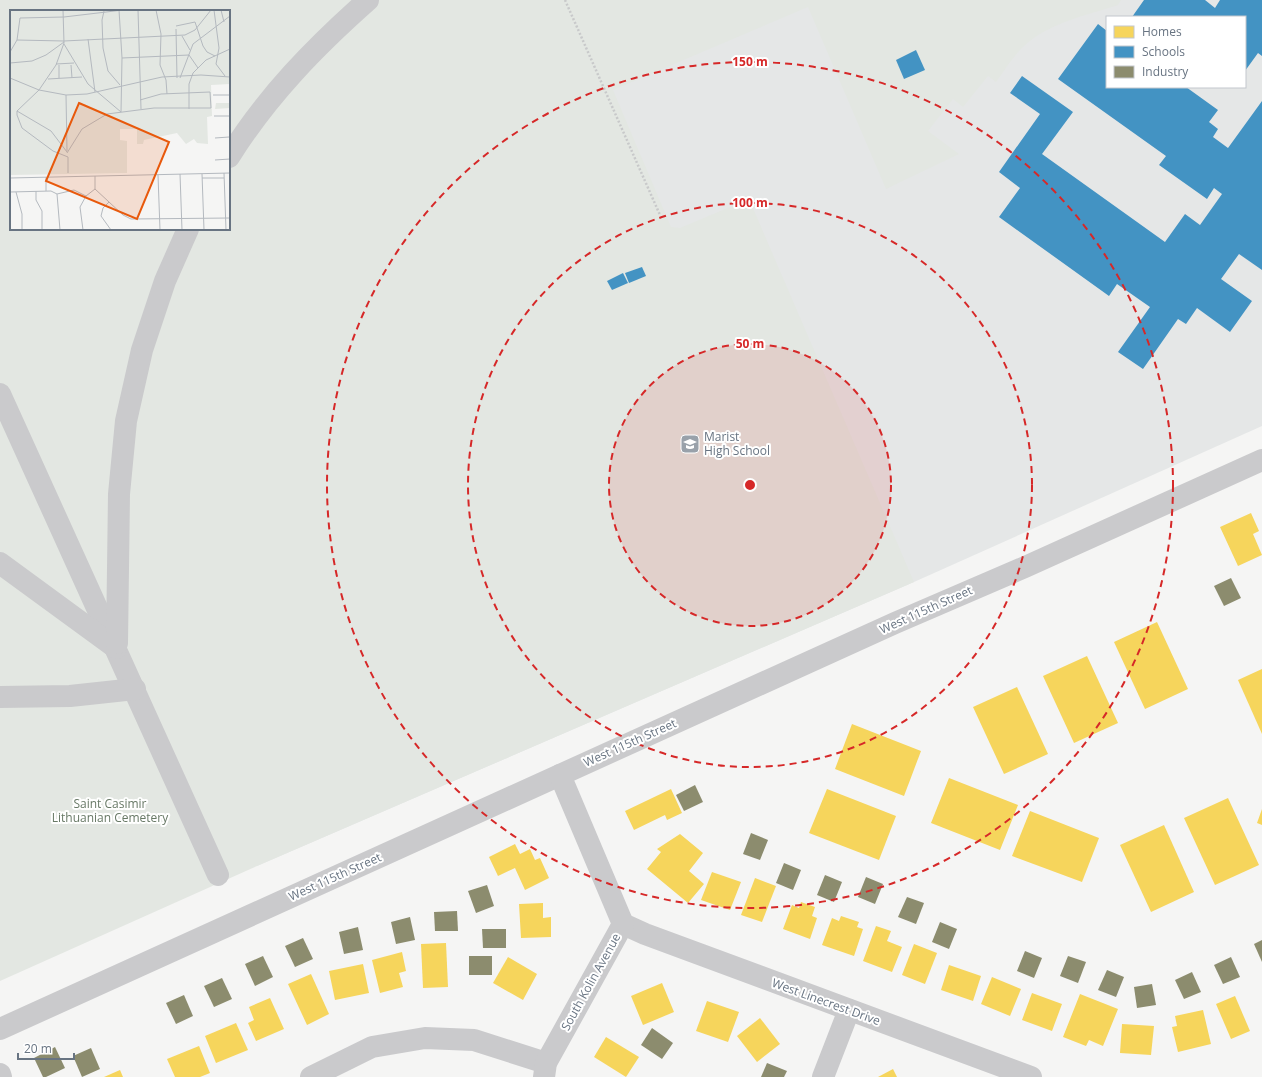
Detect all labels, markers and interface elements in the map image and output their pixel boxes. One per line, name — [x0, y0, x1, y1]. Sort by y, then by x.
inset map — [10, 10, 230, 230]
legend — [1106, 16, 1246, 88]
text: Homes — [1142, 23, 1182, 40]
text: Schools — [1142, 43, 1185, 60]
text: 150 m — [732, 53, 768, 70]
text: Industry — [1142, 63, 1189, 80]
text: 100 m — [732, 194, 768, 211]
text: 50 m — [736, 335, 764, 352]
place label: Marist High School — [704, 428, 770, 459]
school or university icon: Marist High School — [679, 433, 701, 455]
centre of rings — [743, 478, 757, 492]
street label: West 115th Street — [877, 581, 975, 638]
street label: West 115th Street — [581, 714, 679, 771]
park label: Saint Casimir Lithuanian Cemetery — [52, 795, 169, 826]
street label: West 115th Street — [286, 848, 384, 905]
street label: South Kolin Avenue — [557, 930, 624, 1033]
street label: West Linecrest Drive — [770, 974, 883, 1029]
scale bar — [18, 1035, 74, 1061]
text: 20 m — [24, 1040, 52, 1057]

